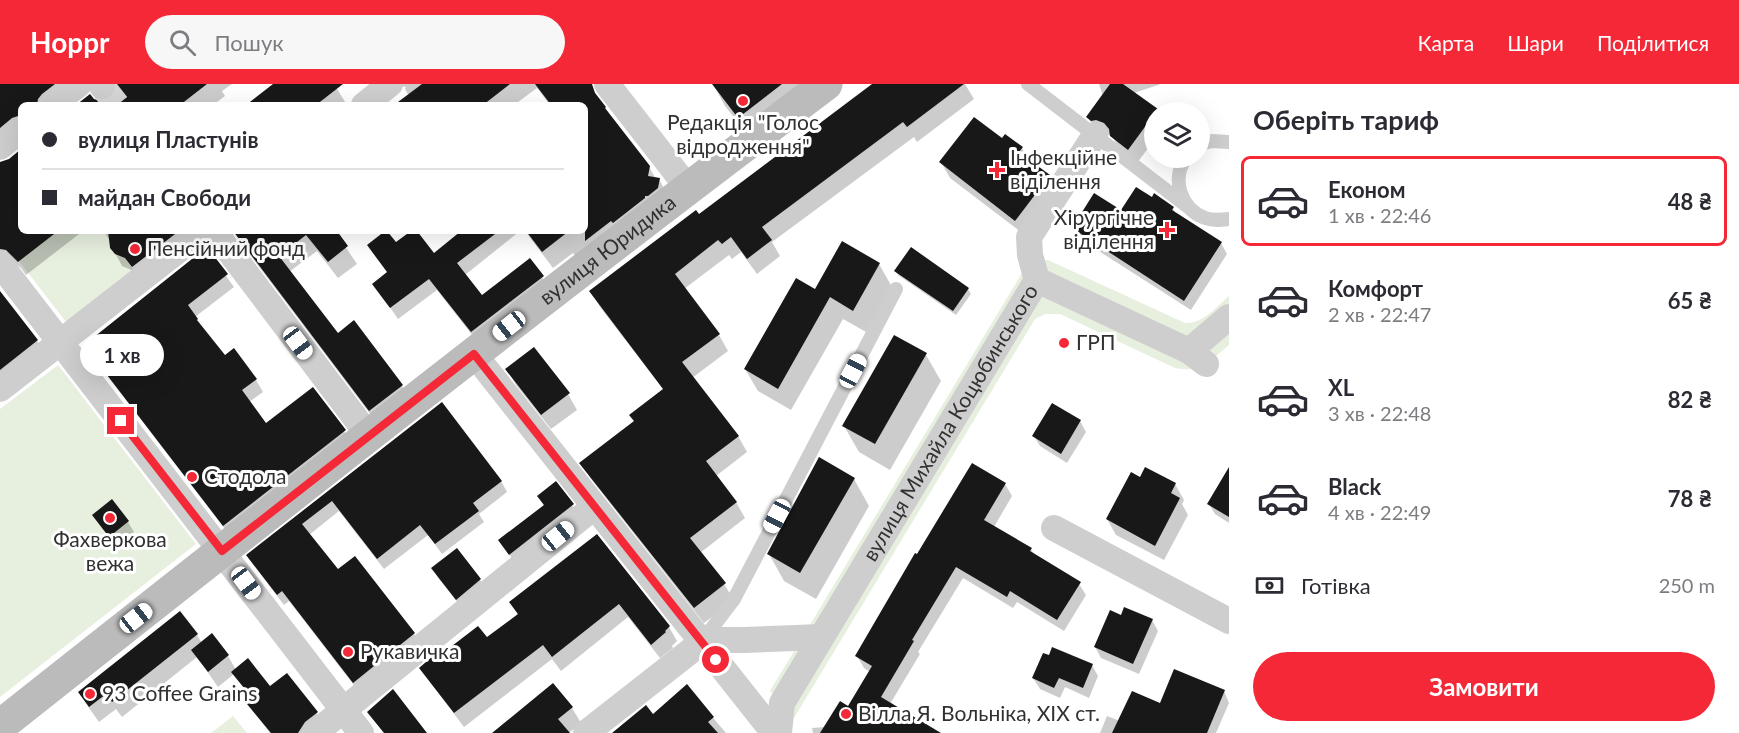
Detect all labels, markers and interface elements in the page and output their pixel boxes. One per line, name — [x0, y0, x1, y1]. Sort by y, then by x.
search box — [145, 15, 565, 69]
text: Hoppr — [30, 25, 109, 59]
icon: search — [166, 26, 199, 59]
text: Пошук — [214, 29, 284, 56]
text: Карта — [1418, 30, 1474, 55]
text: Шари — [1507, 30, 1564, 55]
text: Поділитися — [1597, 30, 1709, 55]
marker: Редакція "Голос відродження" — [736, 94, 750, 108]
map controls — [1144, 102, 1210, 168]
button: layers — [1144, 102, 1210, 168]
text: Оберіть тариф — [1253, 103, 1439, 136]
place label: Редакція "Голос відродження" — [667, 109, 819, 158]
text: вулиця Пластунів — [78, 126, 259, 153]
place label: Інфекційне віділення — [1010, 144, 1117, 193]
marker: Інфекційне віділення — [988, 161, 1006, 179]
icon: car — [1256, 174, 1310, 228]
text: Економ — [1328, 176, 1406, 203]
text: майдан Свободи — [78, 184, 251, 211]
text: 48 ₴ — [1668, 188, 1712, 215]
street label: вулиця Юридика — [534, 189, 680, 309]
text: 1 хв · 22:46 — [1328, 203, 1431, 227]
place label: Хірургічне віділення — [1054, 204, 1154, 253]
marker: Хірургічне віділення — [1158, 221, 1176, 239]
place label: Пенсійний фонд — [147, 235, 305, 260]
marker: Пенсійний фонд — [128, 242, 142, 256]
icon: car — [1256, 273, 1310, 327]
text: Комфорт — [1328, 275, 1423, 302]
street label: вулиця Михайла Коцюбинського — [857, 279, 1042, 565]
text: 65 ₴ — [1668, 287, 1712, 314]
text: 2 хв · 22:47 — [1328, 302, 1431, 326]
car — [489, 308, 529, 344]
car — [280, 323, 316, 363]
place label: ГРП — [1076, 329, 1115, 354]
callout: 1 хв — [79, 334, 163, 376]
marker: ГРП — [1057, 336, 1071, 350]
text: 1 хв — [104, 343, 140, 367]
car — [837, 351, 869, 391]
icon: car — [1256, 372, 1310, 426]
text: XL — [1328, 374, 1354, 401]
text: 82 ₴ — [1668, 386, 1712, 413]
text: 3 хв · 22:48 — [1328, 401, 1431, 425]
route end — [107, 407, 134, 434]
place label: Стодола — [204, 463, 286, 488]
marker: Стодола — [185, 470, 199, 484]
icon: car — [1256, 471, 1310, 525]
text: Black — [1328, 473, 1381, 500]
text: 78 ₴ — [1668, 485, 1712, 512]
car — [761, 496, 793, 536]
text: 4 хв · 22:49 — [1328, 500, 1431, 524]
marker: Фахверкова вежа — [103, 511, 117, 525]
car — [538, 518, 578, 554]
place label: Фахверкова вежа — [53, 526, 167, 575]
car — [228, 563, 264, 603]
icon: cash — [1253, 569, 1286, 602]
text: Готівка — [1301, 572, 1371, 599]
text: 250 m — [1659, 573, 1715, 597]
car — [116, 600, 156, 636]
place label: Рукавичка — [360, 638, 459, 663]
marker: Рукавичка — [341, 645, 355, 659]
route start — [702, 646, 729, 673]
button: Замовити — [1253, 652, 1715, 721]
place label: 93 Coffee Grains — [102, 680, 257, 705]
marker: 93 Coffee Grains — [83, 687, 97, 701]
place label: Вілла Я. Вольніка, XIX ст. — [858, 700, 1100, 725]
marker: Вілла Я. Вольніка, XIX ст. — [839, 707, 853, 721]

